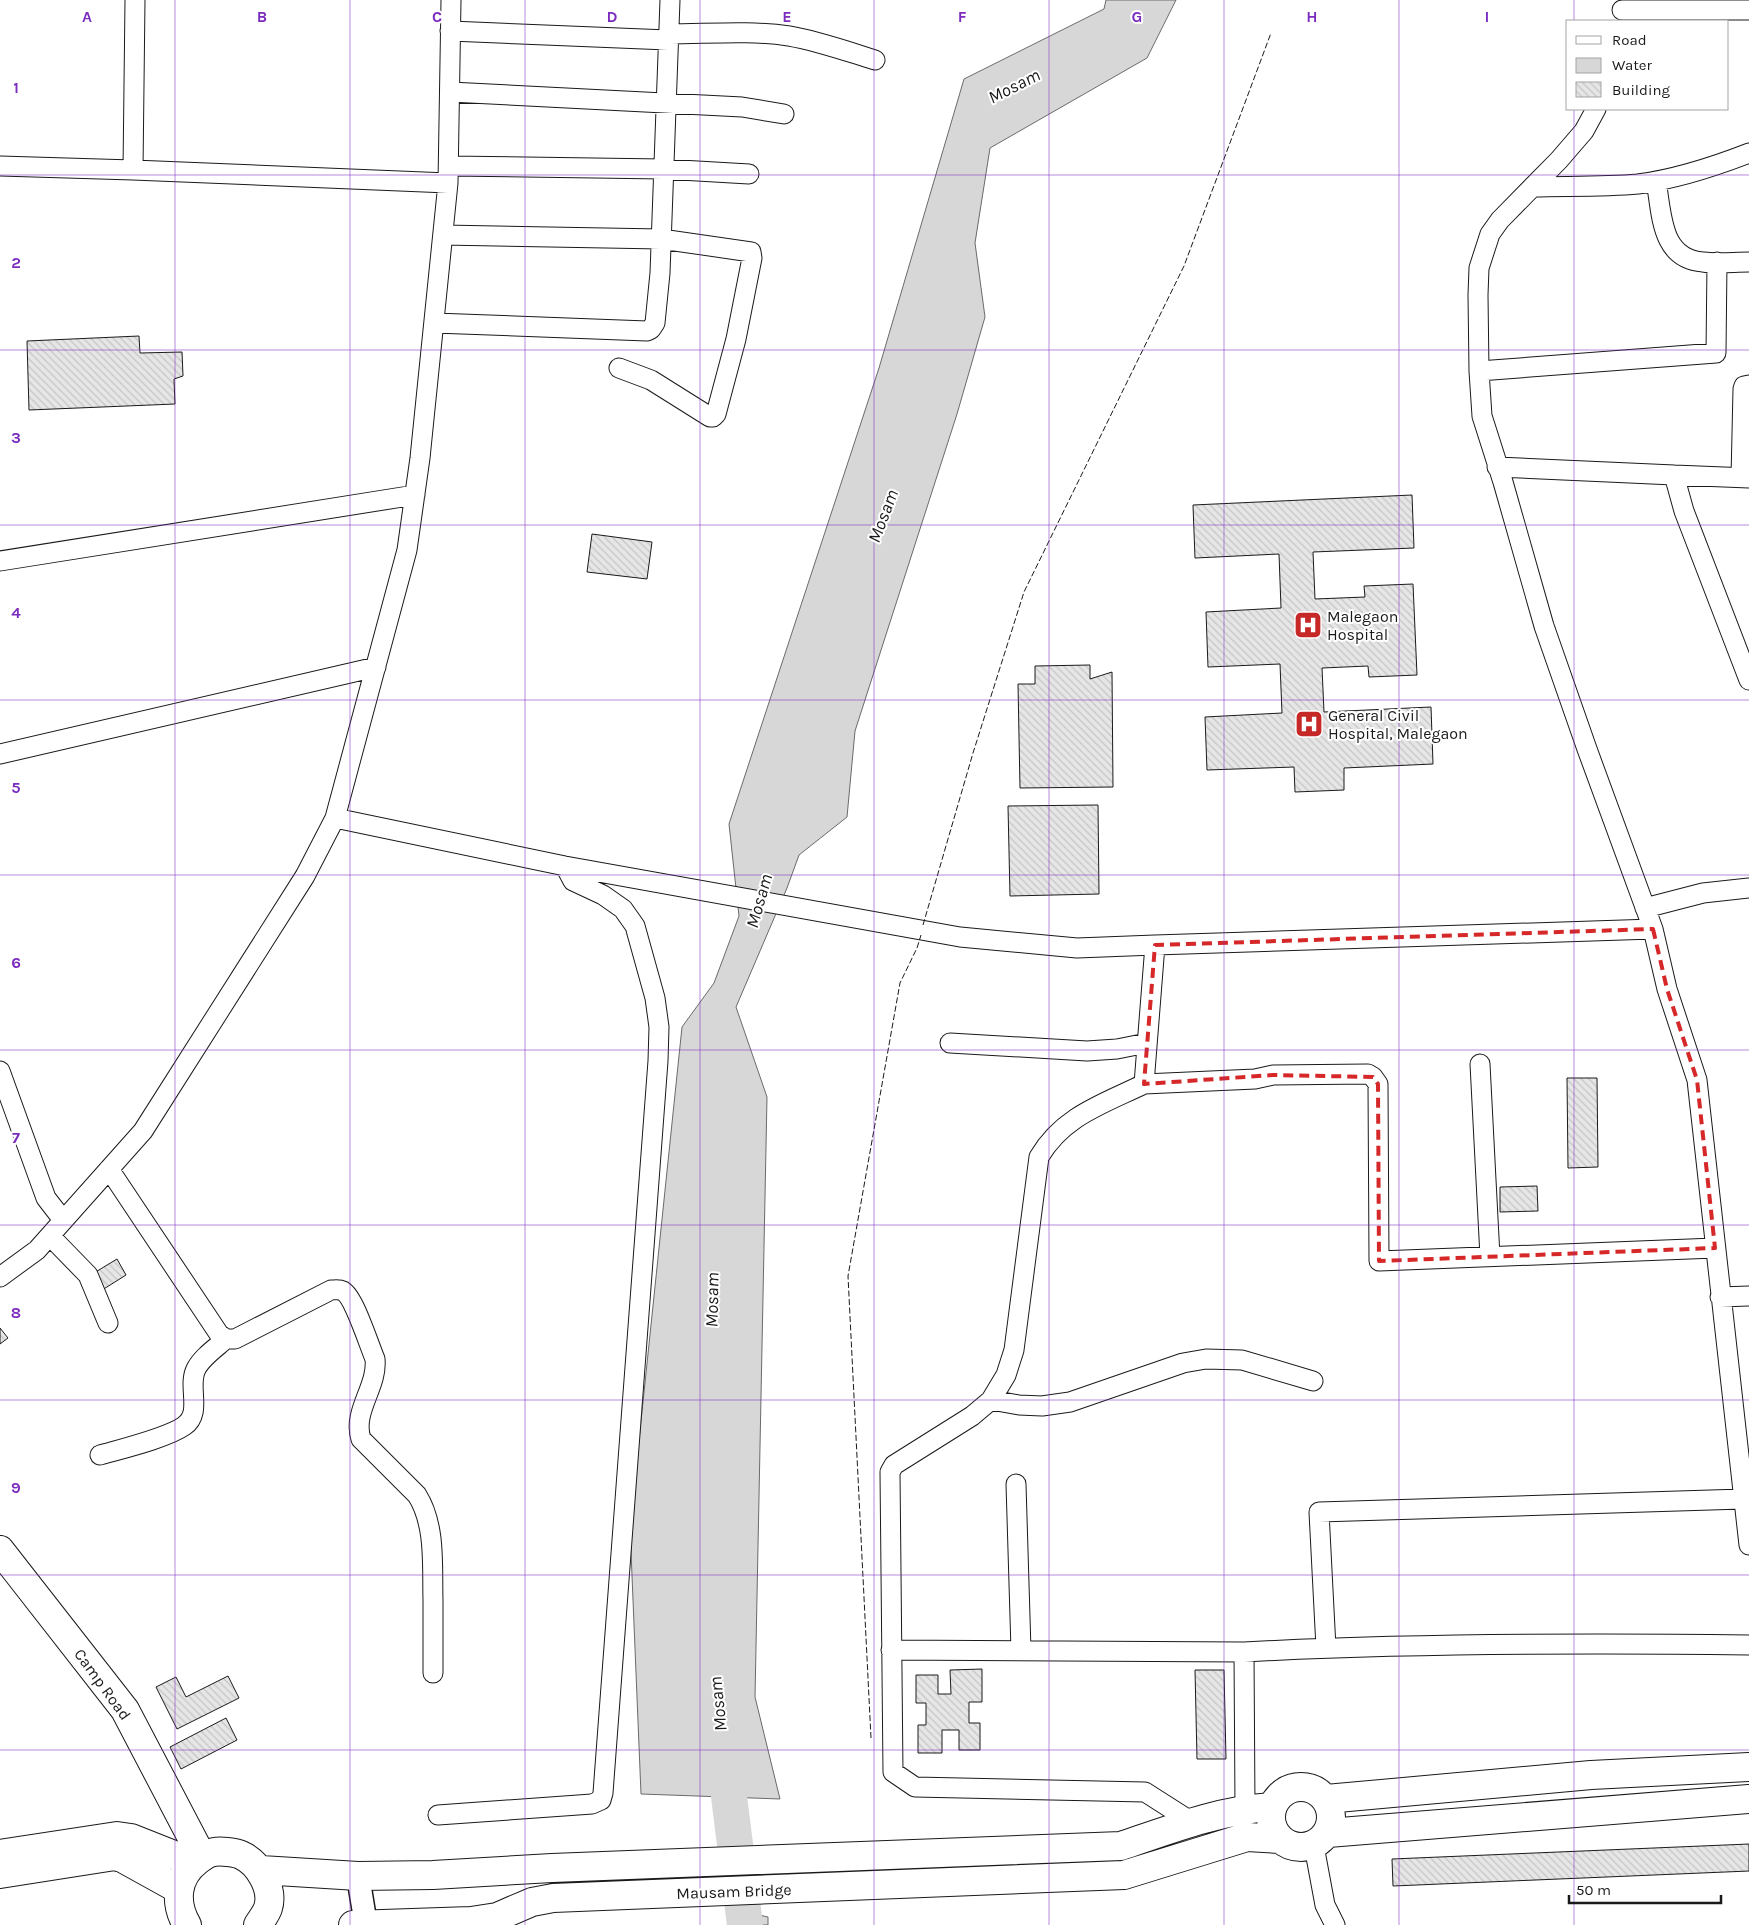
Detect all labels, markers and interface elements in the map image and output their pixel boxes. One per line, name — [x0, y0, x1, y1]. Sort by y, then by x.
text: A — [82, 7, 92, 26]
text: B — [257, 7, 267, 26]
text: C — [432, 7, 442, 26]
text: D — [607, 7, 618, 26]
text: E — [782, 7, 792, 26]
text: F — [958, 7, 967, 26]
text: G — [1132, 7, 1142, 26]
text: H — [1306, 7, 1318, 26]
text: I — [1485, 7, 1489, 26]
legend — [1566, 20, 1729, 110]
text: Road — [1612, 31, 1647, 49]
text: Water — [1612, 56, 1653, 74]
water label: Mosam — [984, 64, 1044, 108]
text: 1 — [13, 78, 19, 97]
text: Building — [1612, 81, 1670, 99]
text: 2 — [11, 253, 21, 272]
text: 3 — [11, 428, 21, 447]
water label: Mosam — [863, 486, 903, 546]
text: 4 — [11, 603, 21, 622]
place label: Malegaon Hospital — [1327, 607, 1398, 644]
hospital icon: Malegaon Hospital — [1293, 610, 1323, 640]
place label: General Civil Hospital, Malegaon — [1328, 706, 1468, 743]
hospital icon: General Civil Hospital, Malegaon — [1294, 709, 1324, 739]
text: 5 — [11, 778, 21, 797]
water label: Mosam — [741, 871, 777, 931]
text: 6 — [11, 953, 21, 972]
text: 7 — [12, 1128, 20, 1147]
water label: Mosam — [701, 1272, 723, 1328]
text: 8 — [11, 1303, 21, 1322]
text: 9 — [11, 1478, 21, 1497]
street label: Camp Road — [70, 1645, 135, 1724]
water label: Mosam — [704, 1675, 732, 1733]
scale bar — [1569, 1872, 1722, 1904]
street label: Mausam Bridge — [676, 1880, 792, 1903]
text: 50 m — [1576, 1881, 1611, 1899]

